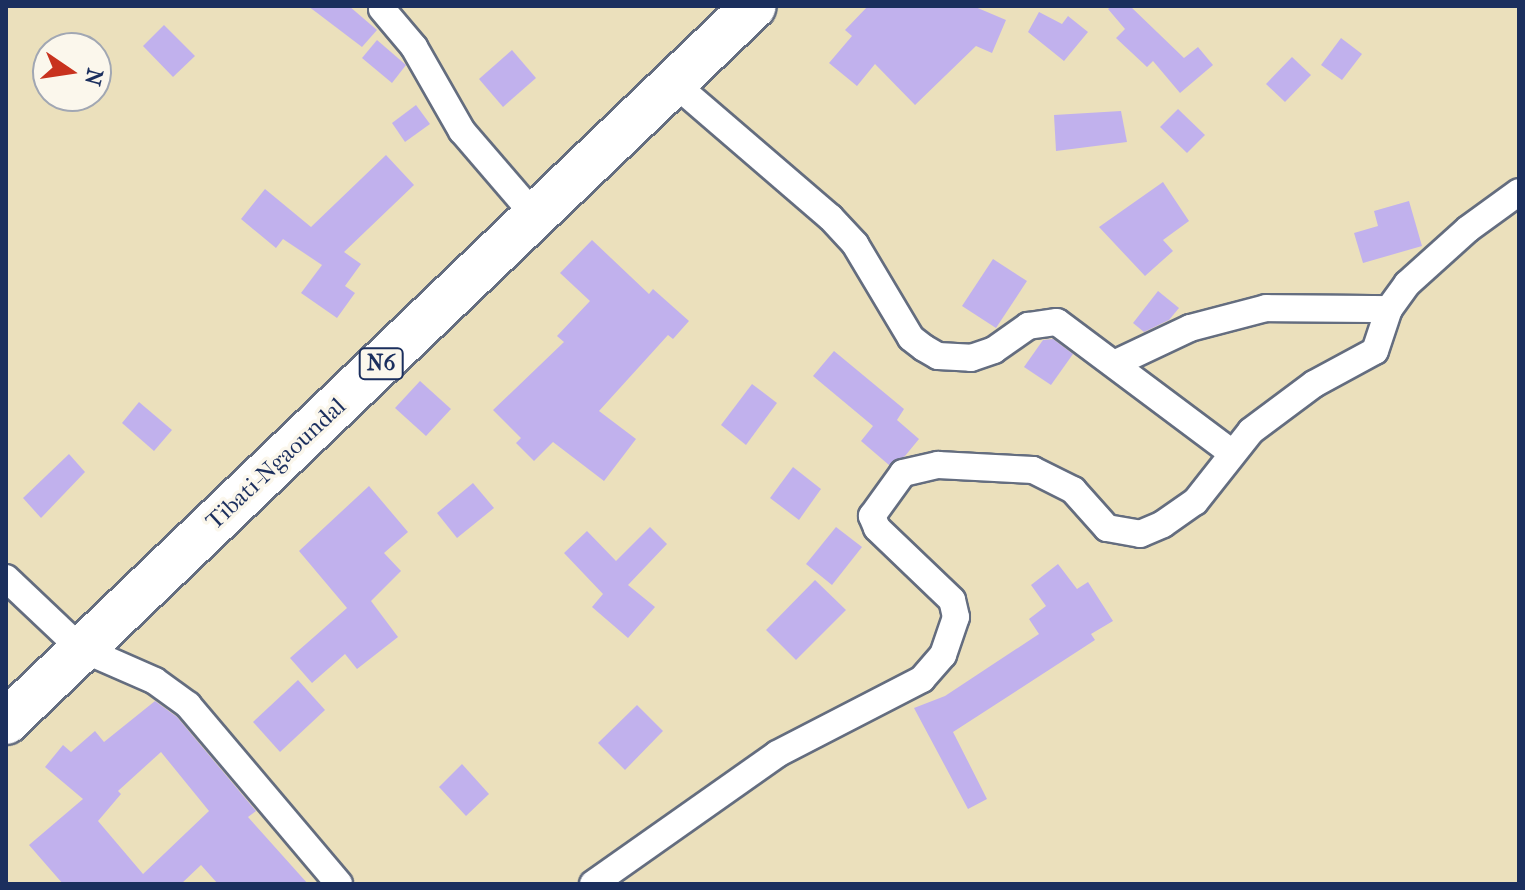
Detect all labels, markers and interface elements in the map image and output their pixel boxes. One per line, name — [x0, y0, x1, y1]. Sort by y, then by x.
north arrow — [32, 32, 112, 112]
text: N — [79, 66, 108, 88]
road number: N6 — [357, 346, 405, 382]
street label: Tibati-Ngaoundal — [200, 392, 352, 536]

